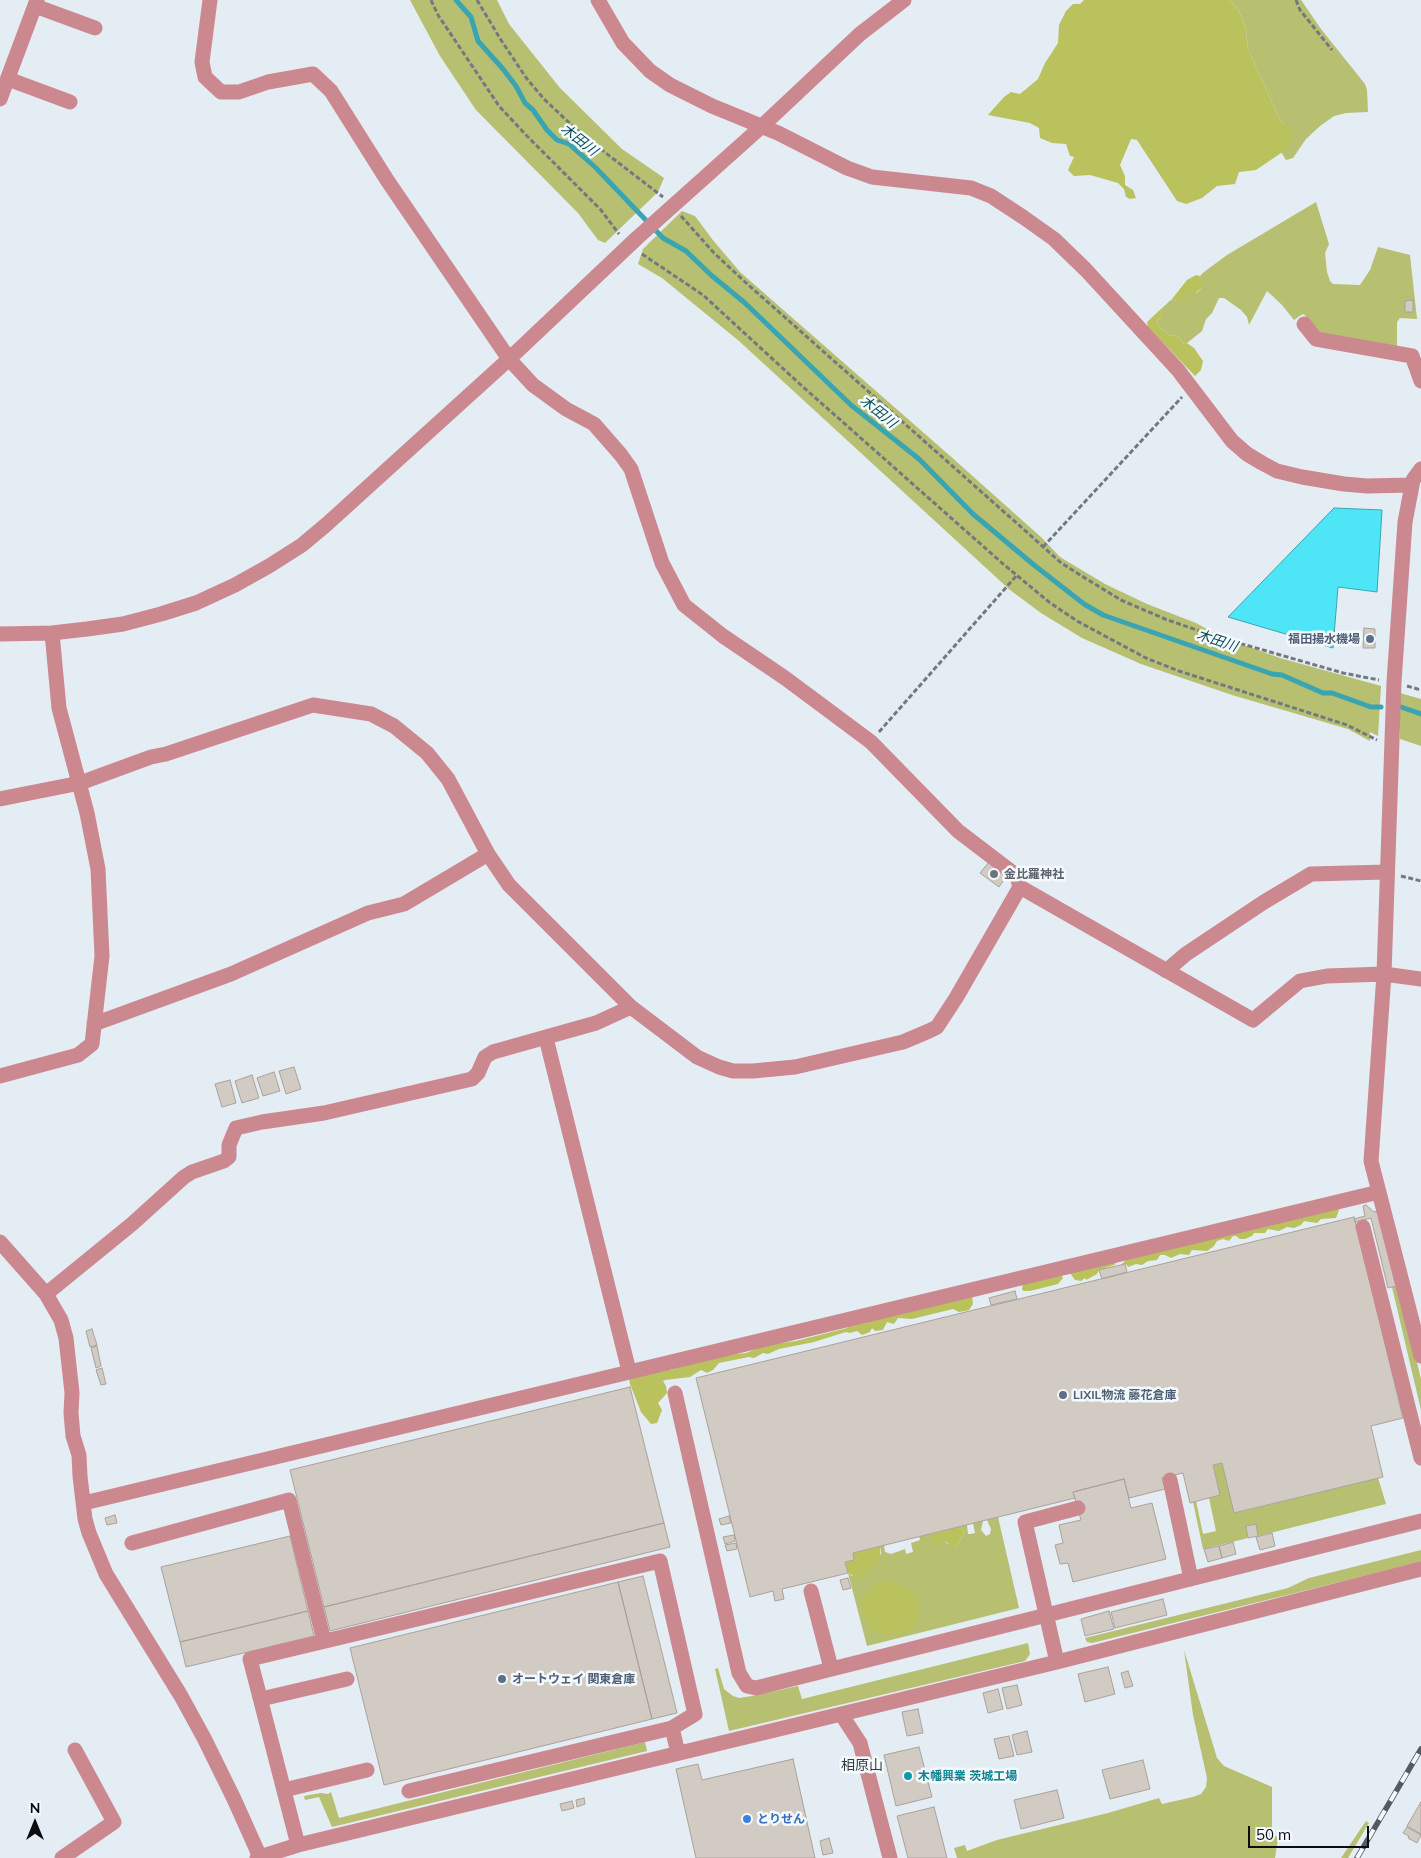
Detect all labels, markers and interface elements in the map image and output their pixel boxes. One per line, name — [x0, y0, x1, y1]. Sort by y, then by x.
water label: 木田川 — [557, 120, 601, 160]
water label: 木田川 — [856, 392, 900, 432]
water label: 木田川 — [1194, 627, 1240, 655]
place label: 福田揚水機場 — [1288, 632, 1360, 646]
marker: 福田揚水機場 — [1364, 633, 1376, 645]
place label: 金比羅神社 — [1004, 867, 1064, 881]
marker: 金比羅神社 — [988, 868, 1000, 880]
place label: LIXIL物流 藤花倉庫 — [1073, 1388, 1177, 1402]
marker: LIXIL物流 藤花倉庫 — [1057, 1389, 1069, 1401]
place label: オートウェイ 関東倉庫 — [512, 1672, 635, 1686]
marker: オートウェイ 関東倉庫 — [496, 1673, 508, 1685]
district label: 相原山 — [841, 1758, 883, 1774]
place label: 木幡興業 茨城工場 — [918, 1769, 1017, 1783]
marker: 木幡興業 茨城工場 — [902, 1770, 914, 1782]
north arrow — [10, 1798, 60, 1848]
text: N — [30, 1799, 40, 1817]
place label: とりせん — [757, 1812, 805, 1826]
marker: とりせん — [741, 1813, 753, 1825]
scale bar — [1251, 1816, 1372, 1848]
text: 50 m — [1256, 1825, 1291, 1844]

